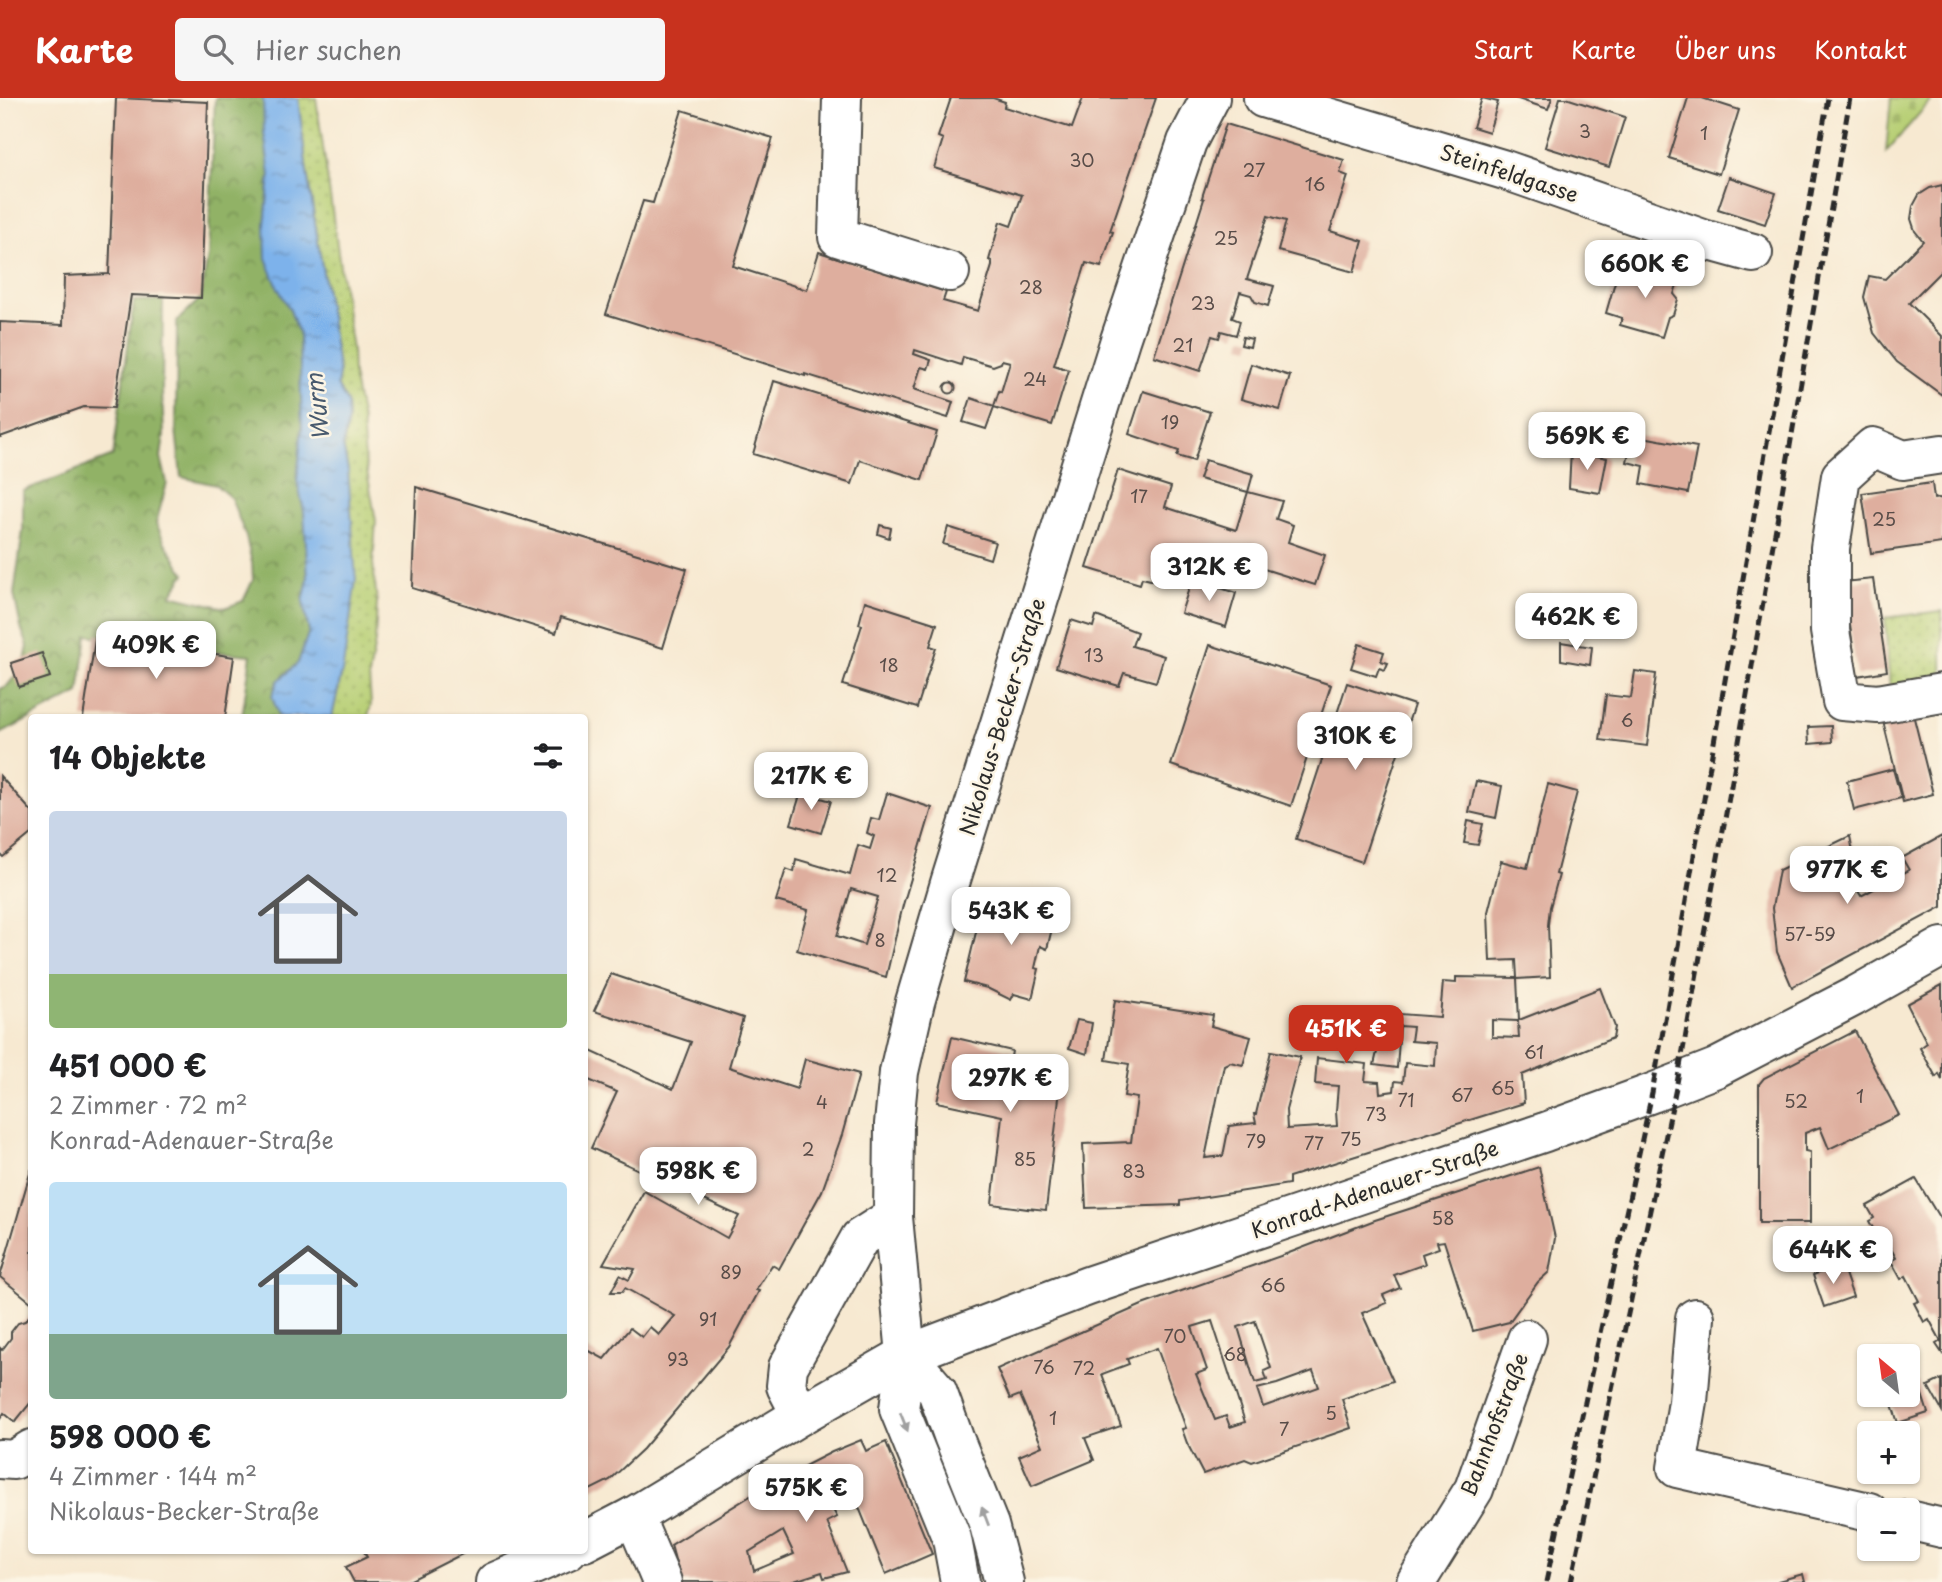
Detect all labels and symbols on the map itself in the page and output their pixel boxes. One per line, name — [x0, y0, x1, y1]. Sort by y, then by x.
house number: 3 — [1579, 117, 1591, 144]
house number: 1 — [1700, 119, 1708, 146]
street label: Steinfeldgasse — [1436, 135, 1583, 210]
house number: 30 — [1069, 146, 1095, 173]
house number: 27 — [1243, 156, 1265, 183]
house number: 16 — [1305, 170, 1325, 197]
house number: 25 — [1214, 224, 1238, 251]
pin: 660K € — [1588, 240, 1702, 300]
house number: 28 — [1019, 273, 1043, 300]
house number: 23 — [1191, 289, 1215, 316]
house number: 21 — [1173, 331, 1193, 358]
house number: 24 — [1023, 365, 1047, 392]
water label: Wurm — [295, 371, 337, 443]
house number: 19 — [1161, 408, 1179, 435]
pin: 569K € — [1530, 412, 1644, 472]
house number: 17 — [1130, 482, 1148, 509]
house number: 25 — [1872, 505, 1896, 532]
pin: 312K € — [1152, 544, 1266, 603]
street label: Nikolaus-Becker-Straße — [950, 594, 1052, 839]
pin: 462K € — [1519, 594, 1633, 653]
pin: 409K € — [99, 622, 213, 681]
house number: 13 — [1084, 641, 1104, 668]
house number: 18 — [879, 651, 899, 678]
house number: 6 — [1621, 706, 1633, 733]
pin: 310K € — [1298, 712, 1412, 772]
pin: 217K € — [754, 752, 868, 812]
pin: 977K € — [1790, 846, 1904, 906]
house number: 12 — [877, 861, 897, 888]
pin: 543K € — [954, 888, 1068, 947]
house number: 57-59 — [1784, 920, 1836, 947]
house number: 8 — [874, 926, 886, 953]
pin: 451K € — [1289, 1006, 1403, 1065]
house number: 61 — [1524, 1038, 1544, 1065]
pin: 297K € — [953, 1054, 1067, 1114]
house number: 65 — [1491, 1074, 1515, 1101]
house number: 67 — [1451, 1081, 1473, 1108]
house number: 1 — [1856, 1082, 1864, 1109]
house number: 71 — [1398, 1086, 1414, 1113]
house number: 52 — [1784, 1087, 1808, 1114]
house number: 4 — [816, 1088, 828, 1115]
house number: 73 — [1365, 1100, 1387, 1127]
house number: 75 — [1341, 1125, 1362, 1152]
house number: 79 — [1246, 1127, 1266, 1154]
house number: 77 — [1304, 1129, 1324, 1156]
street label: Konrad-Adenauer-Straße — [1246, 1131, 1502, 1246]
house number: 2 — [802, 1135, 814, 1162]
house number: 85 — [1014, 1145, 1036, 1172]
pin: 598K € — [641, 1148, 755, 1207]
house number: 83 — [1123, 1157, 1145, 1184]
house number: 58 — [1432, 1204, 1454, 1231]
pin: 644K € — [1776, 1226, 1890, 1286]
house number: 89 — [720, 1258, 742, 1285]
house number: 66 — [1261, 1271, 1285, 1298]
house number: 91 — [699, 1305, 717, 1332]
house number: 70 — [1164, 1322, 1186, 1349]
house number: 68 — [1223, 1340, 1247, 1367]
north arrow — [1857, 1344, 1920, 1407]
house number: 93 — [667, 1345, 689, 1372]
street label: Bahnhofstraße — [1451, 1348, 1535, 1501]
house number: 76 — [1033, 1353, 1055, 1380]
house number: 72 — [1073, 1354, 1095, 1381]
house number: 5 — [1325, 1399, 1337, 1426]
house number: 1 — [1049, 1404, 1057, 1431]
one-way arrow — [899, 1412, 910, 1433]
house number: 7 — [1279, 1415, 1289, 1442]
pin: 575K € — [749, 1464, 863, 1524]
one-way arrow — [980, 1506, 991, 1527]

